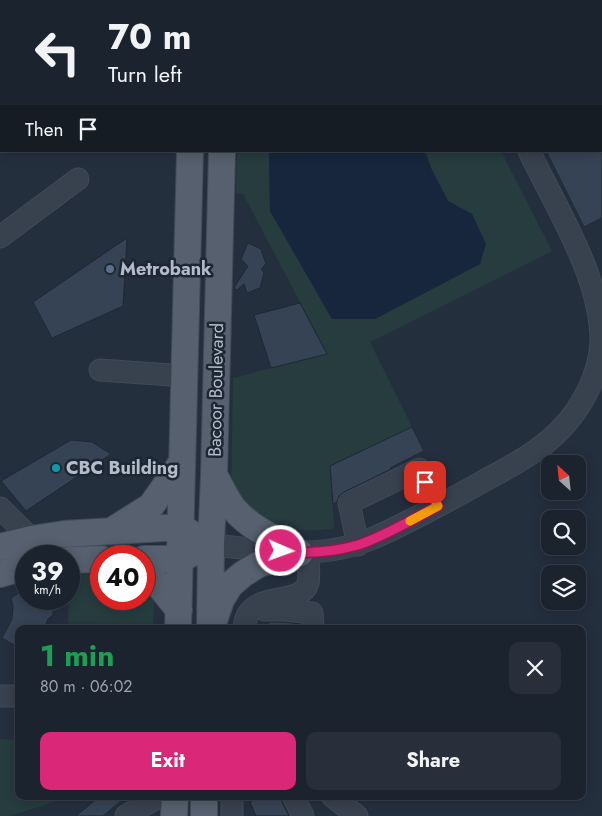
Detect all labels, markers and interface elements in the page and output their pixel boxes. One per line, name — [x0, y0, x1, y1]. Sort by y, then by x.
text: 70 m — [108, 12, 191, 62]
icon: left — [25, 20, 90, 85]
text: Turn left — [108, 58, 182, 90]
icon: arrive — [74, 115, 102, 143]
text: Then — [25, 116, 64, 143]
place label: Metrobank — [120, 256, 212, 282]
marker: Metrobank — [104, 263, 116, 275]
street label: Bacoor Boulevard — [202, 323, 230, 457]
place label: CBC Building — [66, 455, 178, 481]
north arrow — [541, 455, 586, 500]
map controls — [541, 455, 586, 610]
pin — [404, 461, 446, 503]
marker: CBC Building — [50, 462, 62, 474]
icon: arrive — [411, 468, 439, 496]
button: search — [541, 510, 586, 555]
position arrow — [254, 524, 306, 576]
speed limit sign: 40 — [90, 545, 155, 610]
text: 39 — [31, 553, 64, 589]
button: layers — [541, 565, 586, 610]
text: km/h — [34, 581, 61, 599]
text: 1 min — [40, 634, 114, 677]
button: close — [509, 642, 561, 694]
text: 80 m · 06:02 — [40, 675, 132, 698]
button: Exit — [40, 732, 296, 790]
button: Share — [306, 732, 561, 790]

